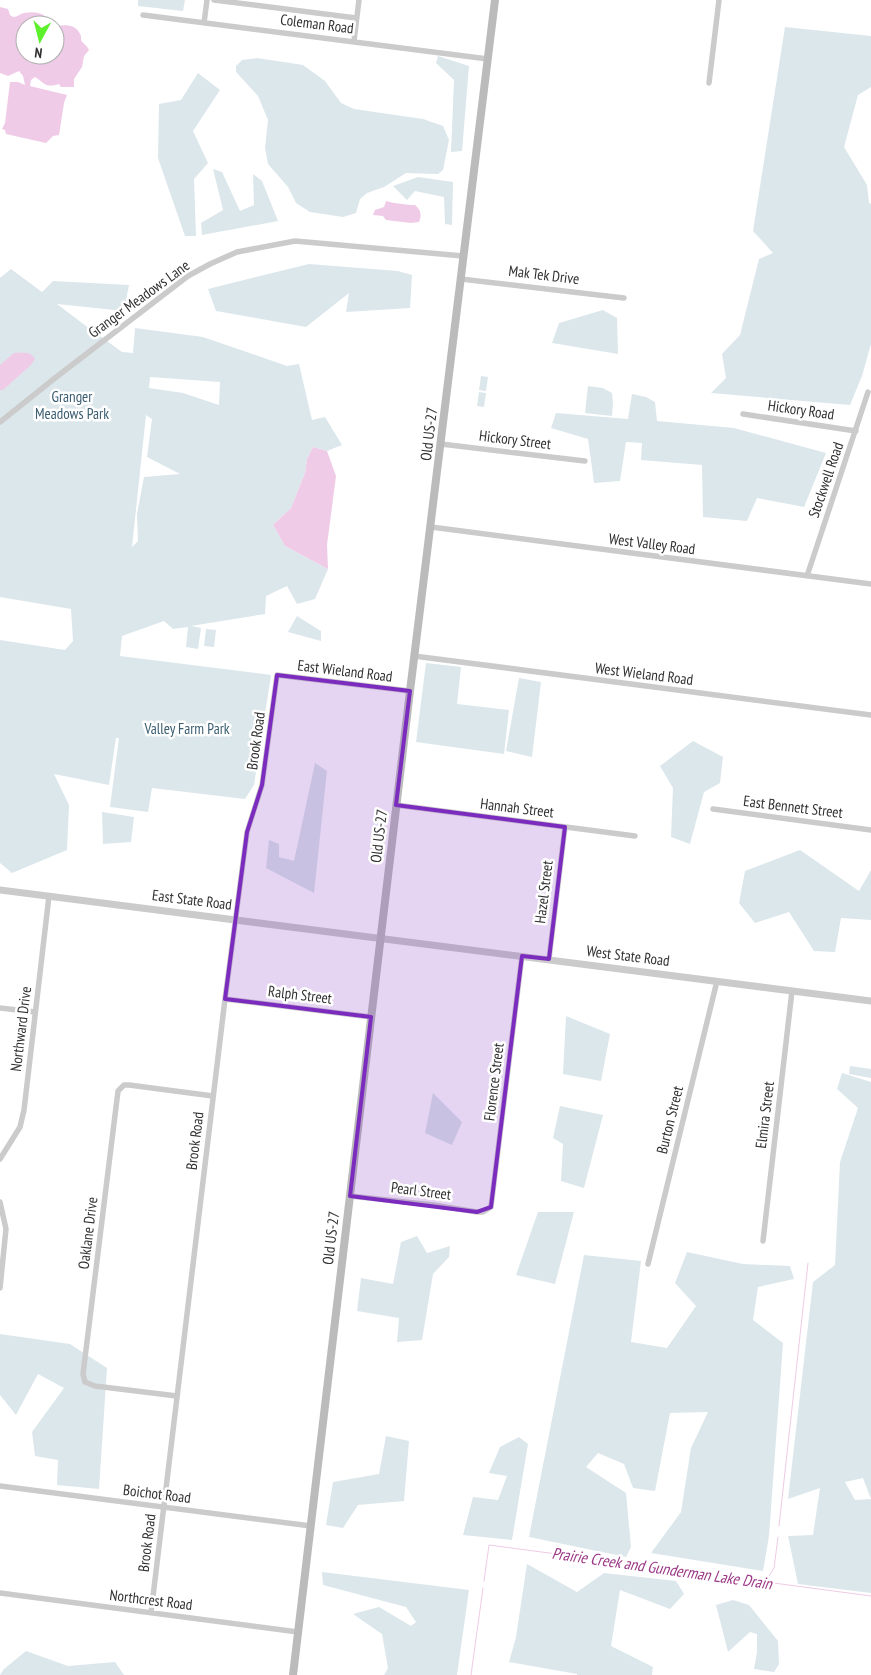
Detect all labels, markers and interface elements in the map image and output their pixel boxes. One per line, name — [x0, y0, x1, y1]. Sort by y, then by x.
street label: Coleman Road — [279, 10, 355, 37]
north arrow — [15, 15, 65, 65]
text: N — [34, 44, 43, 62]
street label: Granger Meadows Lane — [84, 255, 193, 342]
street label: Mak Tek Drive — [508, 261, 580, 288]
park label: Granger Meadows Park — [35, 387, 109, 423]
street label: Hickory Road — [767, 395, 836, 424]
street label: Old US-27 — [416, 406, 441, 462]
street label: Hickory Street — [478, 426, 552, 453]
street label: Stockwell Road — [804, 440, 847, 520]
street label: West Valley Road — [608, 529, 696, 558]
street label: East Wieland Road — [297, 655, 394, 686]
street label: West Wieland Road — [594, 658, 694, 689]
street label: Brook Road — [242, 711, 269, 771]
park label: Valley Farm Park — [143, 719, 230, 738]
street label: East Bennett Street — [742, 791, 844, 822]
street label: Hannah Street — [479, 794, 555, 821]
street label: Old US-27 — [366, 808, 391, 864]
street label: Hazel Street — [530, 859, 557, 924]
street label: East State Road — [151, 885, 233, 914]
street label: West State Road — [585, 941, 671, 970]
street label: Ralph Street — [267, 981, 333, 1008]
street label: Northward Drive — [6, 985, 35, 1073]
street label: Florence Street — [479, 1042, 508, 1122]
street label: Elmira Street — [751, 1080, 778, 1149]
street label: Burton Street — [652, 1084, 687, 1156]
street label: Brook Road — [182, 1111, 207, 1171]
street label: Pearl Street — [390, 1177, 452, 1204]
street label: Oaklane Drive — [74, 1196, 101, 1270]
street label: Old US-27 — [318, 1210, 343, 1266]
street label: Boichot Road — [122, 1480, 192, 1507]
street label: Brook Road — [134, 1513, 159, 1573]
water label: Prairie Creek and Gunderman Lake Drain — [551, 1543, 774, 1593]
street label: Northcrest Road — [109, 1585, 194, 1614]

